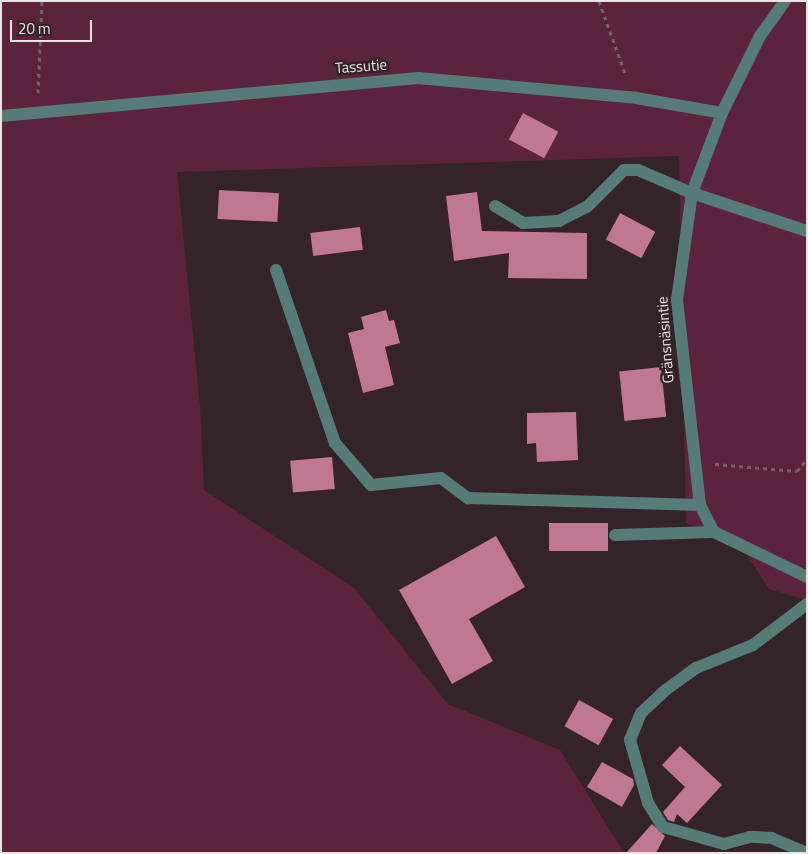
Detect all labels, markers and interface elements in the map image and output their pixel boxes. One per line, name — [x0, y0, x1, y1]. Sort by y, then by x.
scale bar — [12, 10, 95, 42]
text: 20 m — [18, 17, 51, 40]
street label: Tassutie — [334, 55, 388, 77]
street label: Gränsnäsintie — [653, 296, 677, 384]

